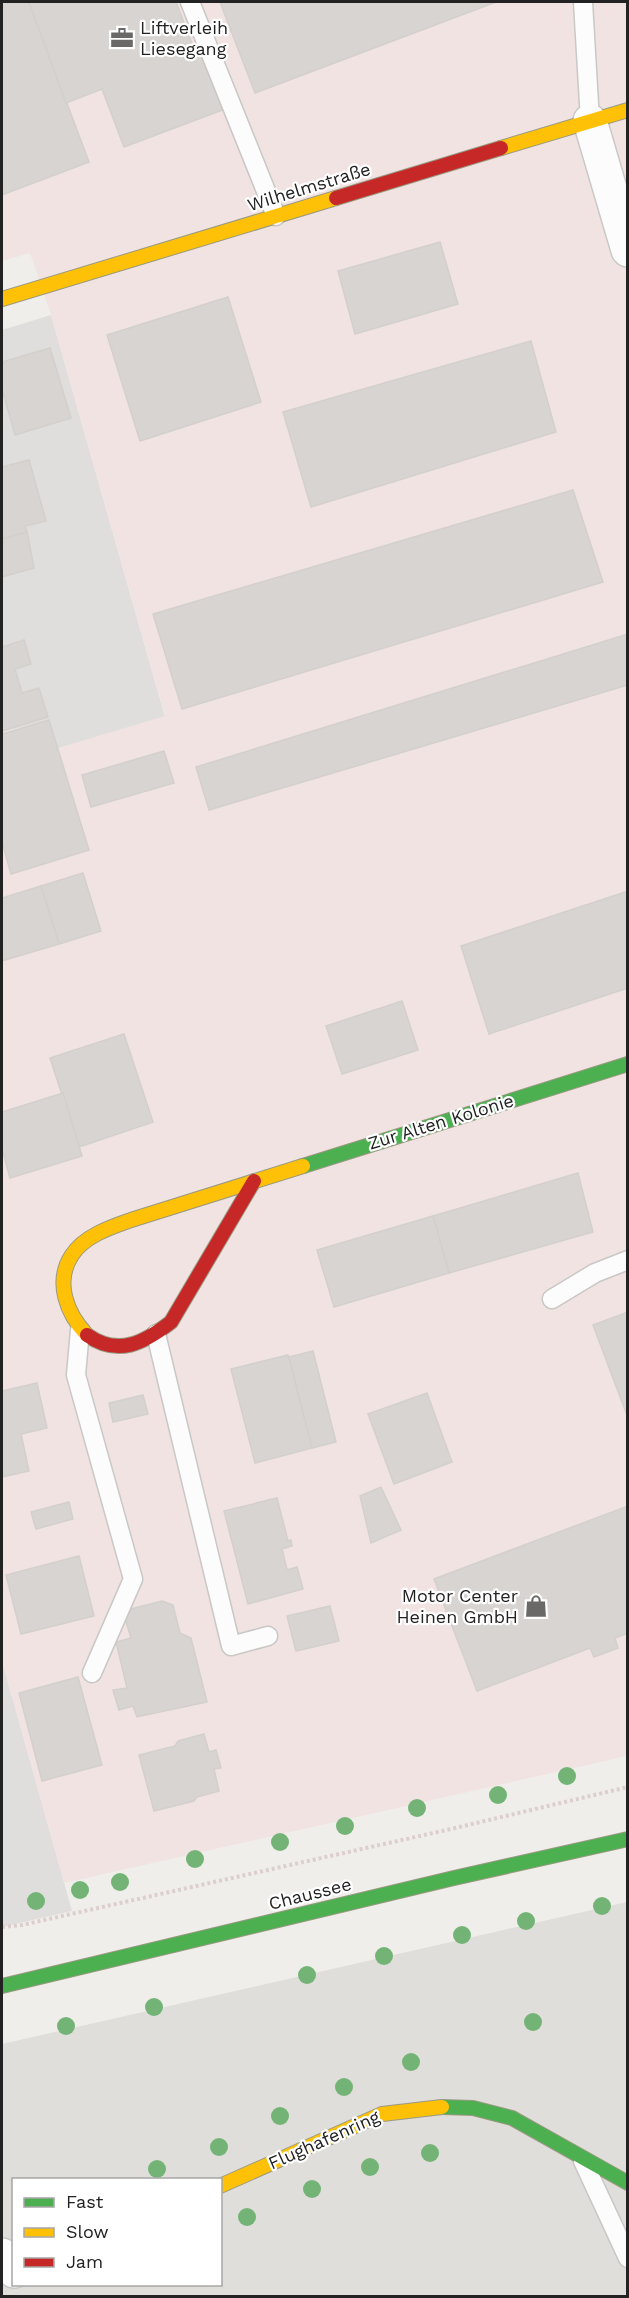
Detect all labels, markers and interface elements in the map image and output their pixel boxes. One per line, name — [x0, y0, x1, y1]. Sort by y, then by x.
place label: Liftverleih Liesegang — [140, 17, 228, 59]
office icon: Liftverleih Liesegang — [109, 25, 135, 51]
street label: Wilhelmstraße — [245, 158, 373, 215]
street label: Zur Alten Kolonie — [366, 1089, 516, 1154]
place label: Motor Center Heinen GmbH — [396, 1585, 518, 1627]
shop icon: Motor Center Heinen GmbH — [523, 1593, 549, 1619]
street label: Chaussee — [266, 1873, 353, 1914]
street label: Flughafenring — [265, 2105, 383, 2173]
legend — [12, 2178, 222, 2286]
text: Fast — [66, 2191, 104, 2212]
text: Slow — [66, 2221, 109, 2242]
text: Jam — [66, 2251, 103, 2272]

